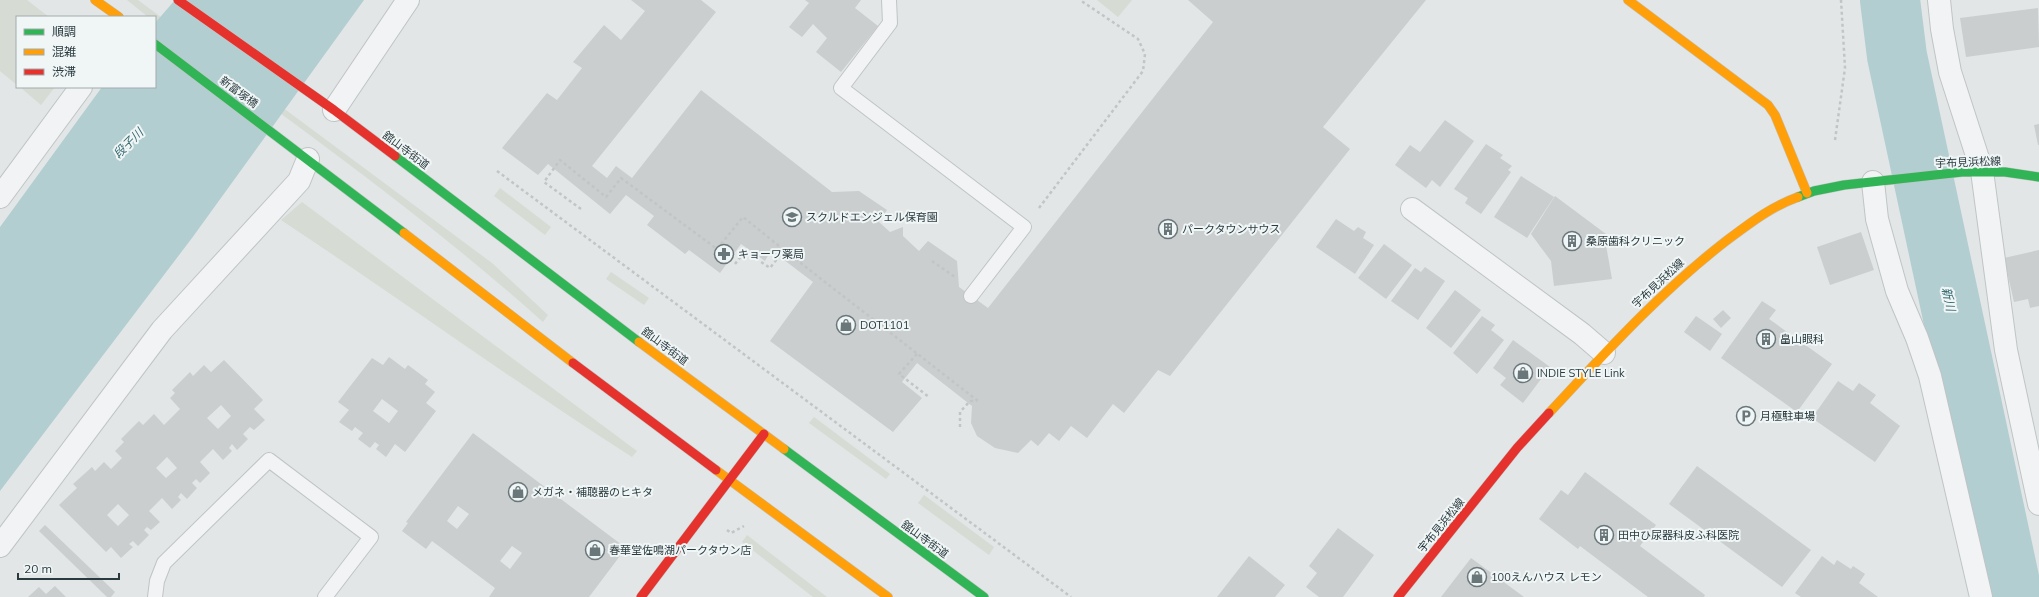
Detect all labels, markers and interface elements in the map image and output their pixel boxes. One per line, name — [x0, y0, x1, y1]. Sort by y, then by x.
legend — [16, 16, 156, 88]
text: 順調 — [52, 24, 76, 39]
text: 混雑 — [52, 44, 76, 59]
text: 渋滞 — [52, 64, 76, 79]
street label: 新富塚橋 — [217, 73, 261, 111]
water label: 段子川 — [110, 124, 147, 161]
street label: 舘山寺街道 — [380, 128, 432, 172]
street label: 宇布見浜松線 — [1935, 154, 2001, 170]
school or university icon: スクルドエンジェル保育園 — [781, 206, 803, 228]
place label: スクルドエンジェル保育園 — [806, 210, 938, 224]
building icon: パークタウンサウス — [1157, 218, 1179, 240]
place label: パークタウンサウス — [1182, 222, 1281, 236]
building icon: 桑原歯科クリニック — [1561, 230, 1583, 252]
place label: 桑原歯科クリニック — [1586, 234, 1685, 248]
pharmacy icon: キョーワ薬局 — [713, 243, 735, 265]
place label: キョーワ薬局 — [738, 247, 804, 261]
street label: 宇布見浜松線 — [1629, 255, 1687, 311]
water label: 新川 — [1939, 286, 1959, 314]
shop icon: DOT1101 — [835, 314, 857, 336]
place label: DOT1101 — [860, 318, 909, 332]
street label: 舘山寺街道 — [639, 324, 691, 368]
building icon: 畠山眼科 — [1755, 328, 1777, 350]
place label: 畠山眼科 — [1780, 332, 1824, 346]
shop icon: INDIE STYLE Link — [1512, 362, 1534, 384]
place label: INDIE STYLE Link — [1537, 366, 1625, 380]
parking icon: 月極駐車場 — [1735, 405, 1757, 427]
place label: 月極駐車場 — [1760, 409, 1815, 423]
shop icon: メガネ・補聴器のヒキタ — [507, 481, 529, 503]
place label: メガネ・補聴器のヒキタ — [532, 485, 653, 499]
street label: 宇布見浜松線 — [1415, 495, 1467, 555]
street label: 舘山寺街道 — [899, 517, 951, 561]
building icon: 田中ひ尿器科皮ふ科医院 — [1593, 524, 1615, 546]
place label: 田中ひ尿器科皮ふ科医院 — [1618, 528, 1739, 542]
shop icon: 春華堂佐鳴湖パークタウン店 — [584, 539, 606, 561]
place label: 春華堂佐鳴湖パークタウン店 — [609, 543, 752, 557]
scale bar — [18, 555, 119, 581]
text: 20 m — [24, 561, 52, 576]
shop icon: 100えんハウス レモン — [1466, 566, 1488, 588]
place label: 100えんハウス レモン — [1491, 570, 1602, 584]

